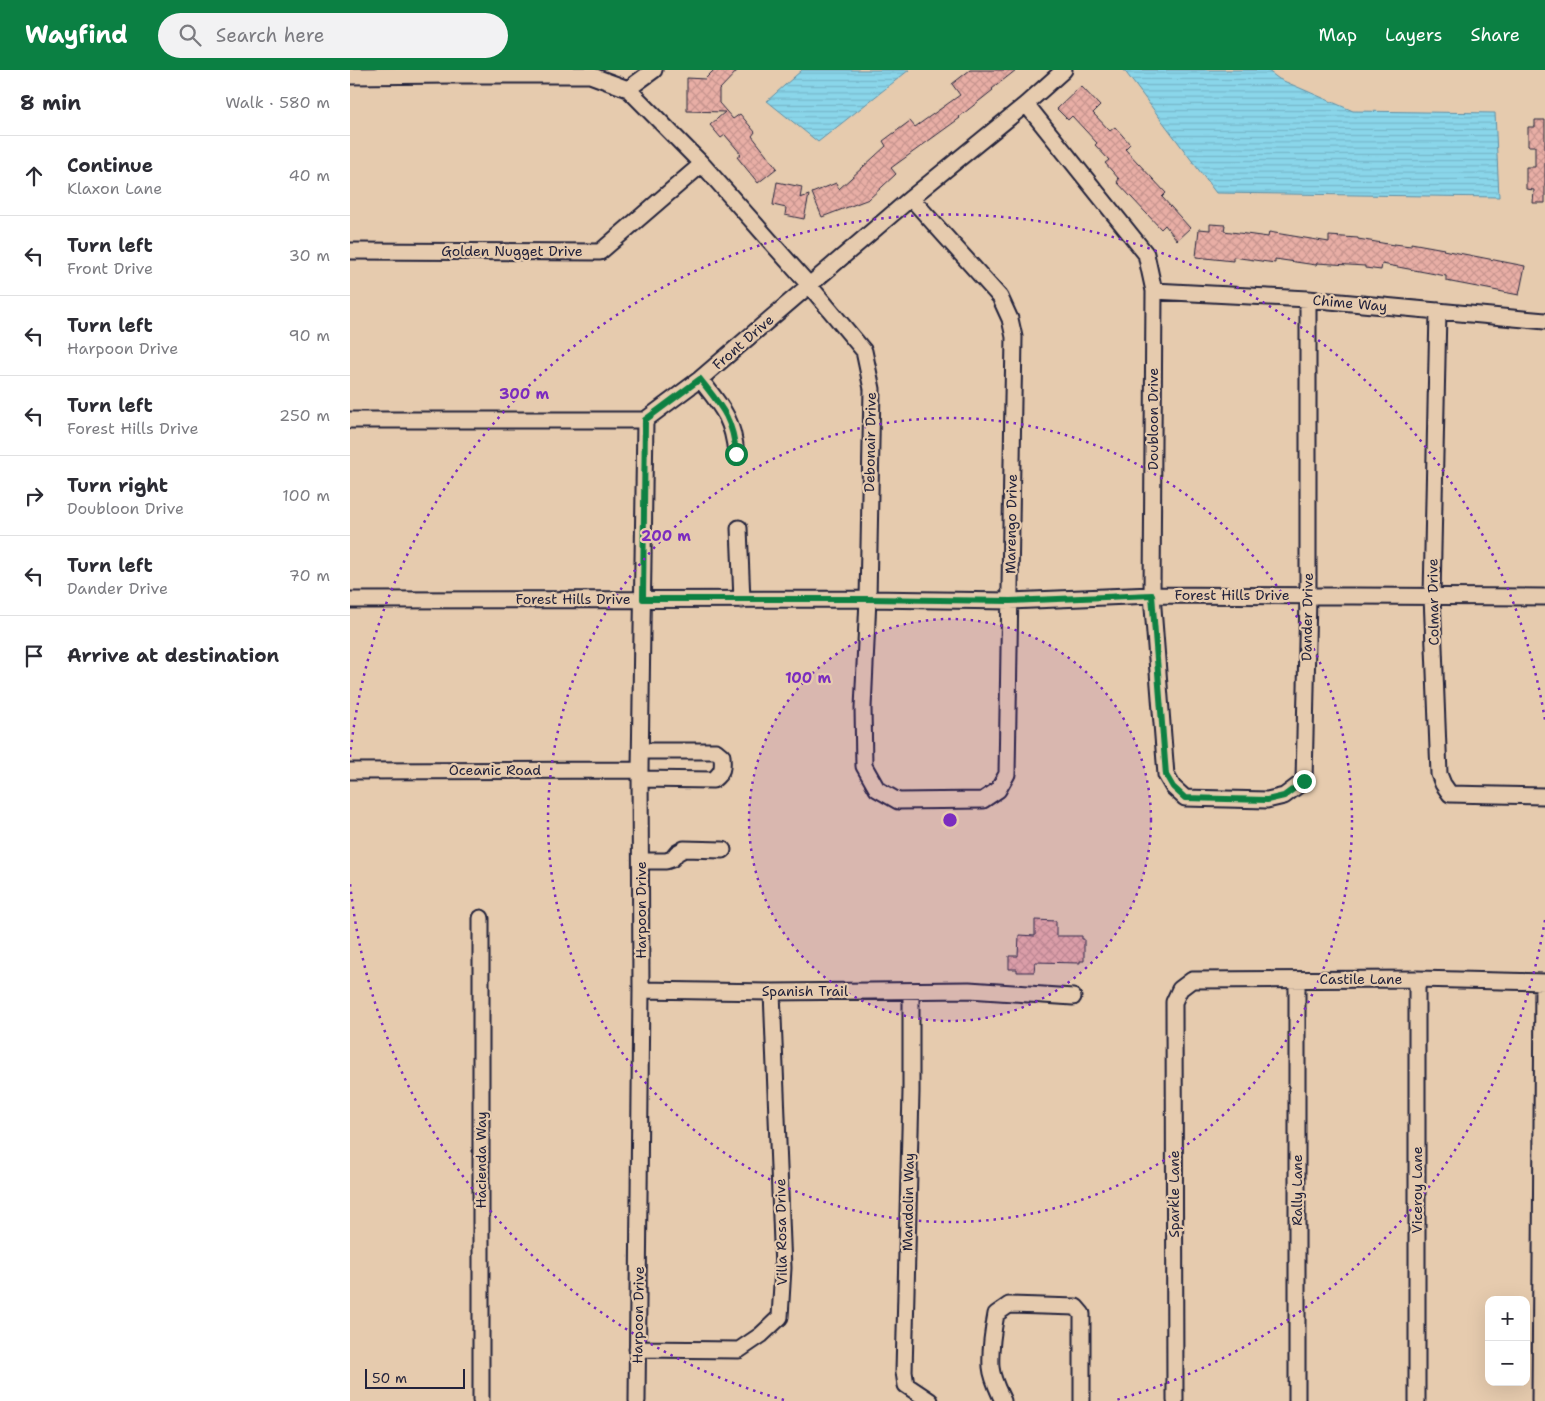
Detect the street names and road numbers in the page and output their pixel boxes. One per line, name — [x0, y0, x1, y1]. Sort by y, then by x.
street label: Golden Nugget Drive — [441, 242, 583, 260]
street label: Chime Way — [1312, 291, 1388, 315]
street label: Front Drive — [709, 310, 777, 373]
street label: Doubloon Drive — [1144, 368, 1162, 470]
street label: Debonair Drive — [860, 392, 880, 492]
street label: Marengo Drive — [1001, 474, 1021, 574]
street label: Colmar Drive — [1423, 558, 1443, 646]
street label: Dander Drive — [1297, 573, 1317, 661]
street label: Forest Hills Drive — [1174, 586, 1290, 604]
street label: Forest Hills Drive — [515, 590, 631, 608]
street label: Oceanic Road — [449, 761, 541, 779]
street label: Harpoon Drive — [632, 861, 650, 959]
street label: Castile Lane — [1320, 970, 1403, 988]
street label: Spanish Trail — [762, 982, 849, 1000]
street label: Hacienda Way — [472, 1111, 490, 1209]
street label: Viceroy Lane — [1408, 1146, 1426, 1234]
street label: Sparkle Lane — [1165, 1150, 1183, 1238]
street label: Mandolin Way — [898, 1153, 918, 1251]
street label: Rally Lane — [1288, 1154, 1306, 1226]
street label: Villa Rosa Drive — [771, 1178, 791, 1286]
street label: Harpoon Drive — [628, 1266, 648, 1364]

